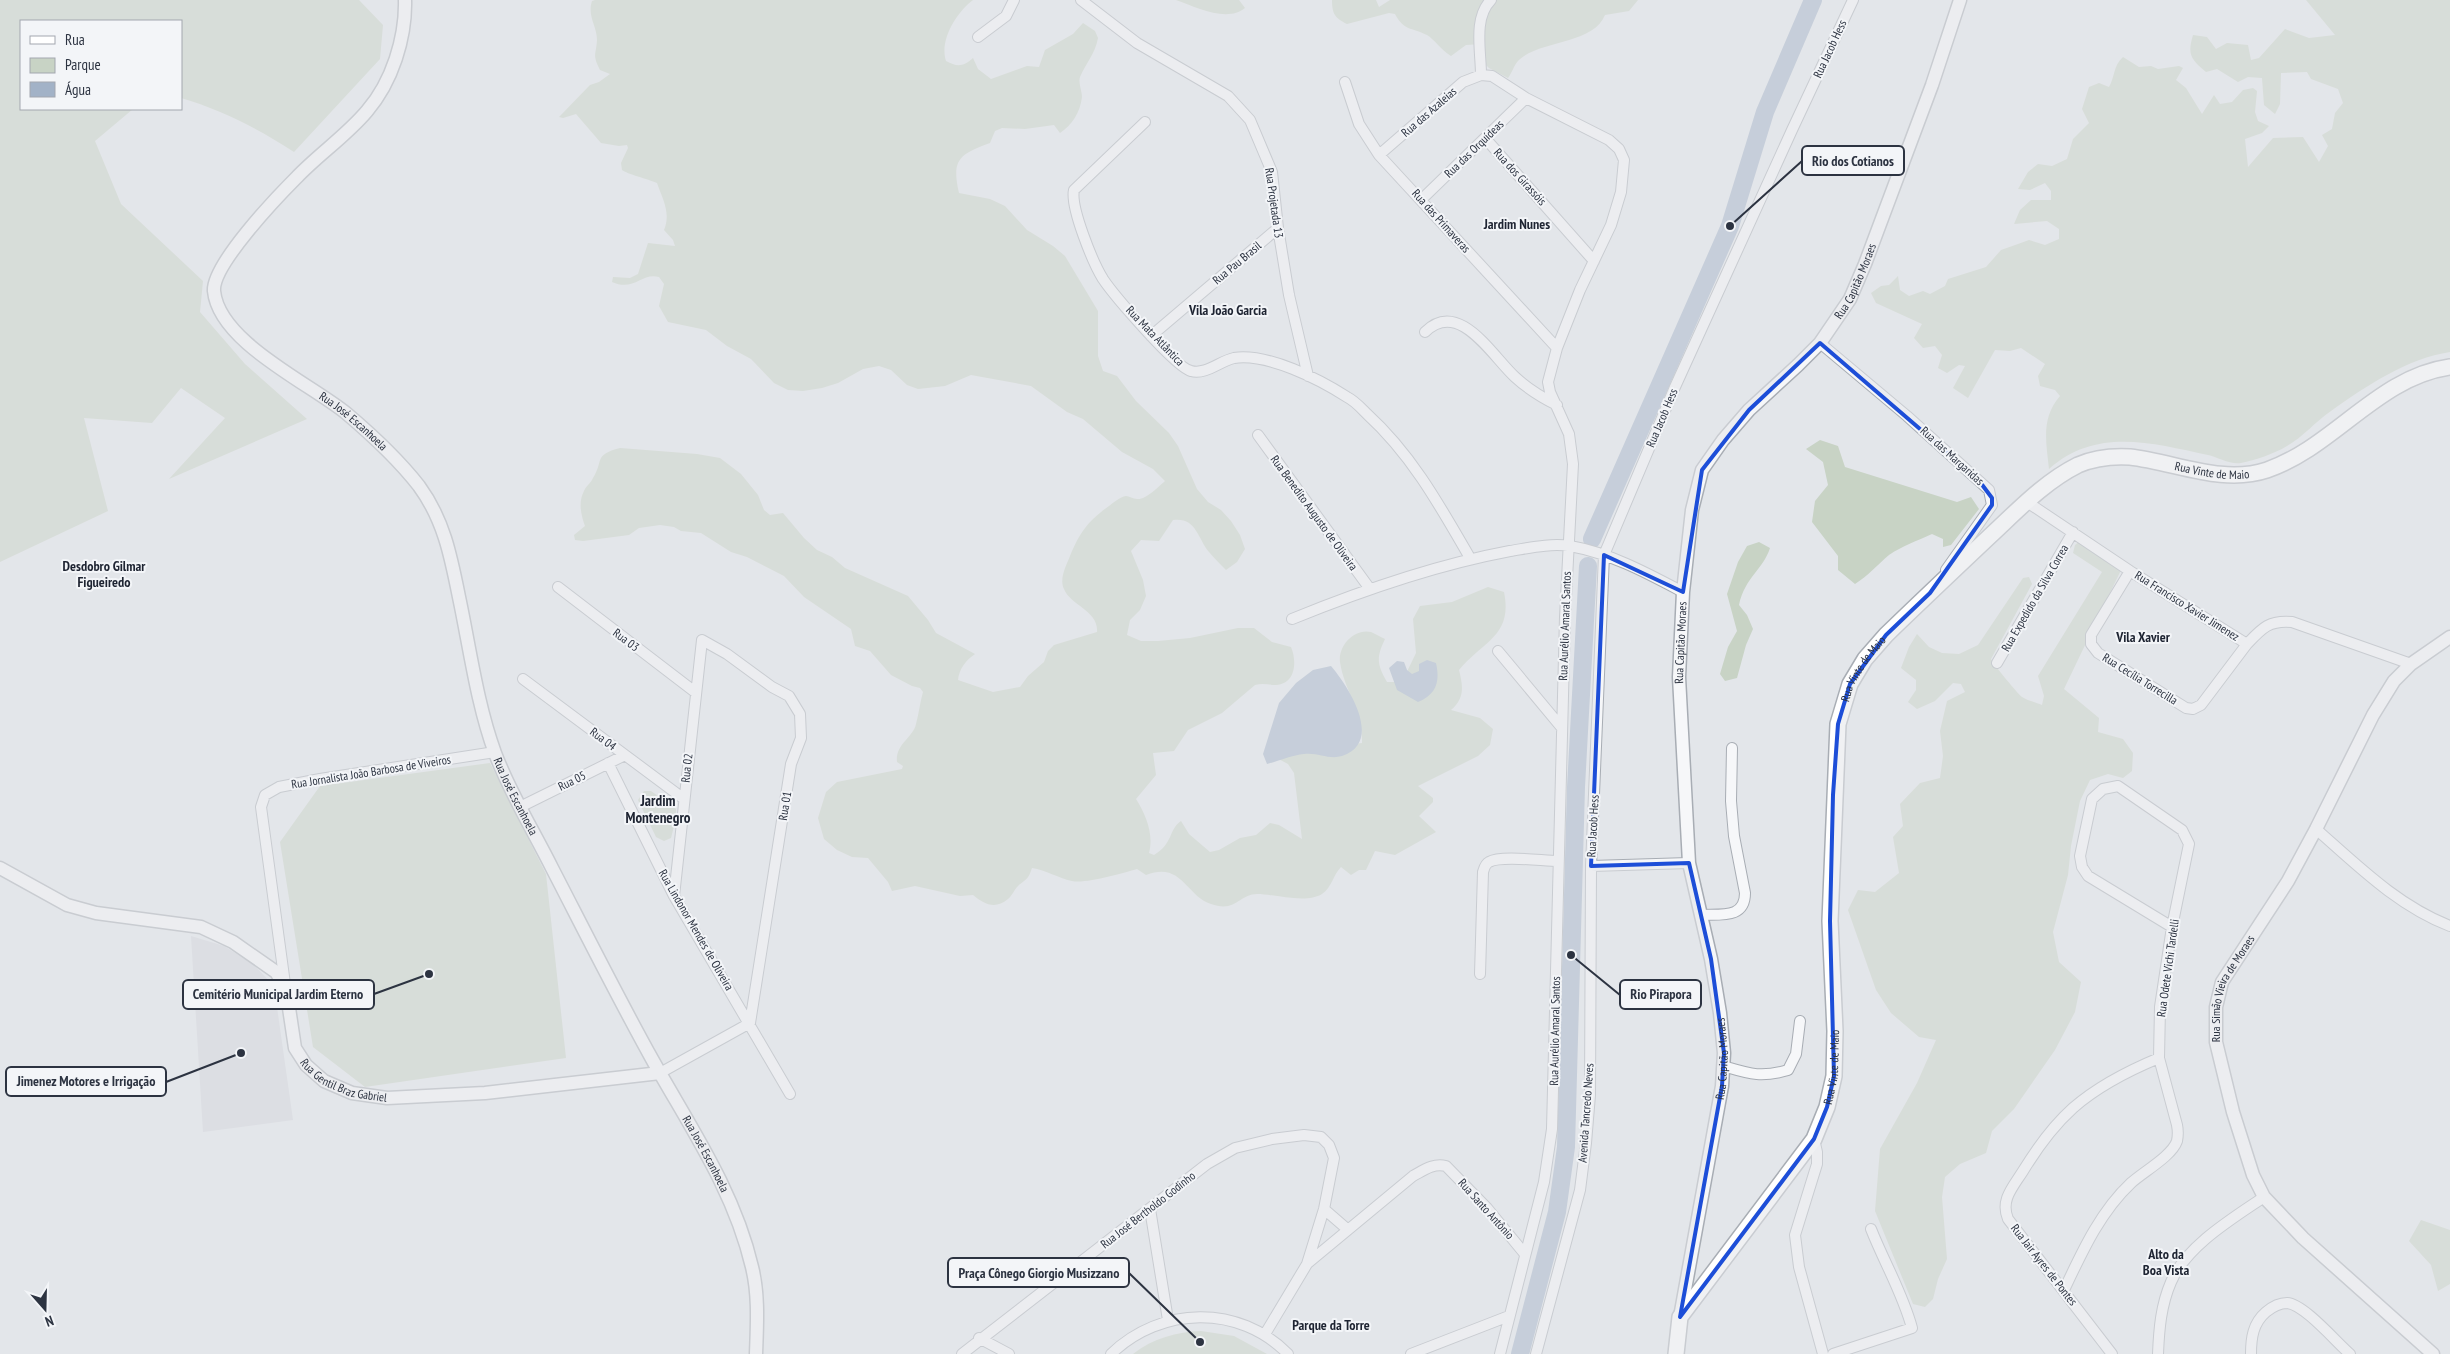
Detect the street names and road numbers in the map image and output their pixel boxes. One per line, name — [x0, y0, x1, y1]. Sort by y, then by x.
street label: Rua Jacob Hess — [1810, 17, 1850, 80]
street label: Rua das Azaleias — [1398, 84, 1459, 140]
street label: Rua das Orquídeas — [1441, 117, 1506, 181]
street label: Rua dos Girassóis — [1491, 145, 1550, 208]
street label: Rua Projetada 13 — [1262, 167, 1287, 239]
street label: Rua das Primaveras — [1409, 186, 1474, 256]
street label: Rua Pau Brasil — [1209, 238, 1264, 287]
street label: Rua Capitão Moraes — [1831, 241, 1879, 322]
street label: Rua Mata Atlântica — [1123, 302, 1188, 369]
street label: Rua Jacob Hess — [1642, 386, 1681, 450]
street label: Rua José Escanhoela — [317, 388, 391, 454]
street label: Rua das Margaridas — [1917, 423, 1987, 488]
street label: Rua Benedito Augusto de Oliveira — [1268, 452, 1361, 573]
street label: Rua Vinte de Maio — [2173, 458, 2250, 482]
street label: Rua Expedido da Silva Correa — [1998, 541, 2071, 654]
street label: Rua Francisco Xavier Jimenez — [2132, 567, 2242, 644]
street label: Rua Aurélio Amaral Santos — [1555, 571, 1574, 681]
street label: Rua Capitão Moraes — [1671, 601, 1690, 684]
street label: Rua 03 — [610, 625, 642, 654]
street label: Rua Vinte de Maio — [1837, 633, 1889, 703]
street label: Rua Cecília Torrecilla — [2100, 650, 2181, 708]
street label: Rua 04 — [587, 724, 620, 754]
street label: Rua Jornalista João Barbosa de Viveiros — [290, 751, 452, 792]
street label: Rua 02 — [678, 753, 695, 783]
street label: Rua José Escanhoela — [491, 755, 541, 838]
street label: Rua 05 — [555, 767, 588, 794]
street label: Rua 01 — [775, 790, 794, 821]
street label: Rua Jacob Hess — [1583, 794, 1602, 858]
street label: Rua Lindonor Mendes de Oliveira — [656, 866, 737, 993]
street label: Rua Odete Vichi Tardelli — [2153, 918, 2182, 1018]
street label: Rua Simão Vieira de Moraes — [2208, 932, 2258, 1042]
street label: Rua Aurélio Amaral Santos — [1546, 976, 1563, 1086]
street label: Rua Capitão Moraes — [1712, 1017, 1731, 1101]
street label: Rua Vinte de Maio — [1820, 1030, 1842, 1106]
street label: Rua Gentil Braz Gabriel — [297, 1056, 388, 1105]
street label: Avenida Tancredo Neves — [1575, 1063, 1596, 1163]
street label: Rua José Escanhoela — [679, 1113, 733, 1194]
street label: Rua José Bertholdo Godinho — [1097, 1168, 1198, 1251]
street label: Rua Santo Antônio — [1455, 1175, 1518, 1242]
street label: Rua Jair Ayres de Pontes — [2008, 1221, 2081, 1308]

